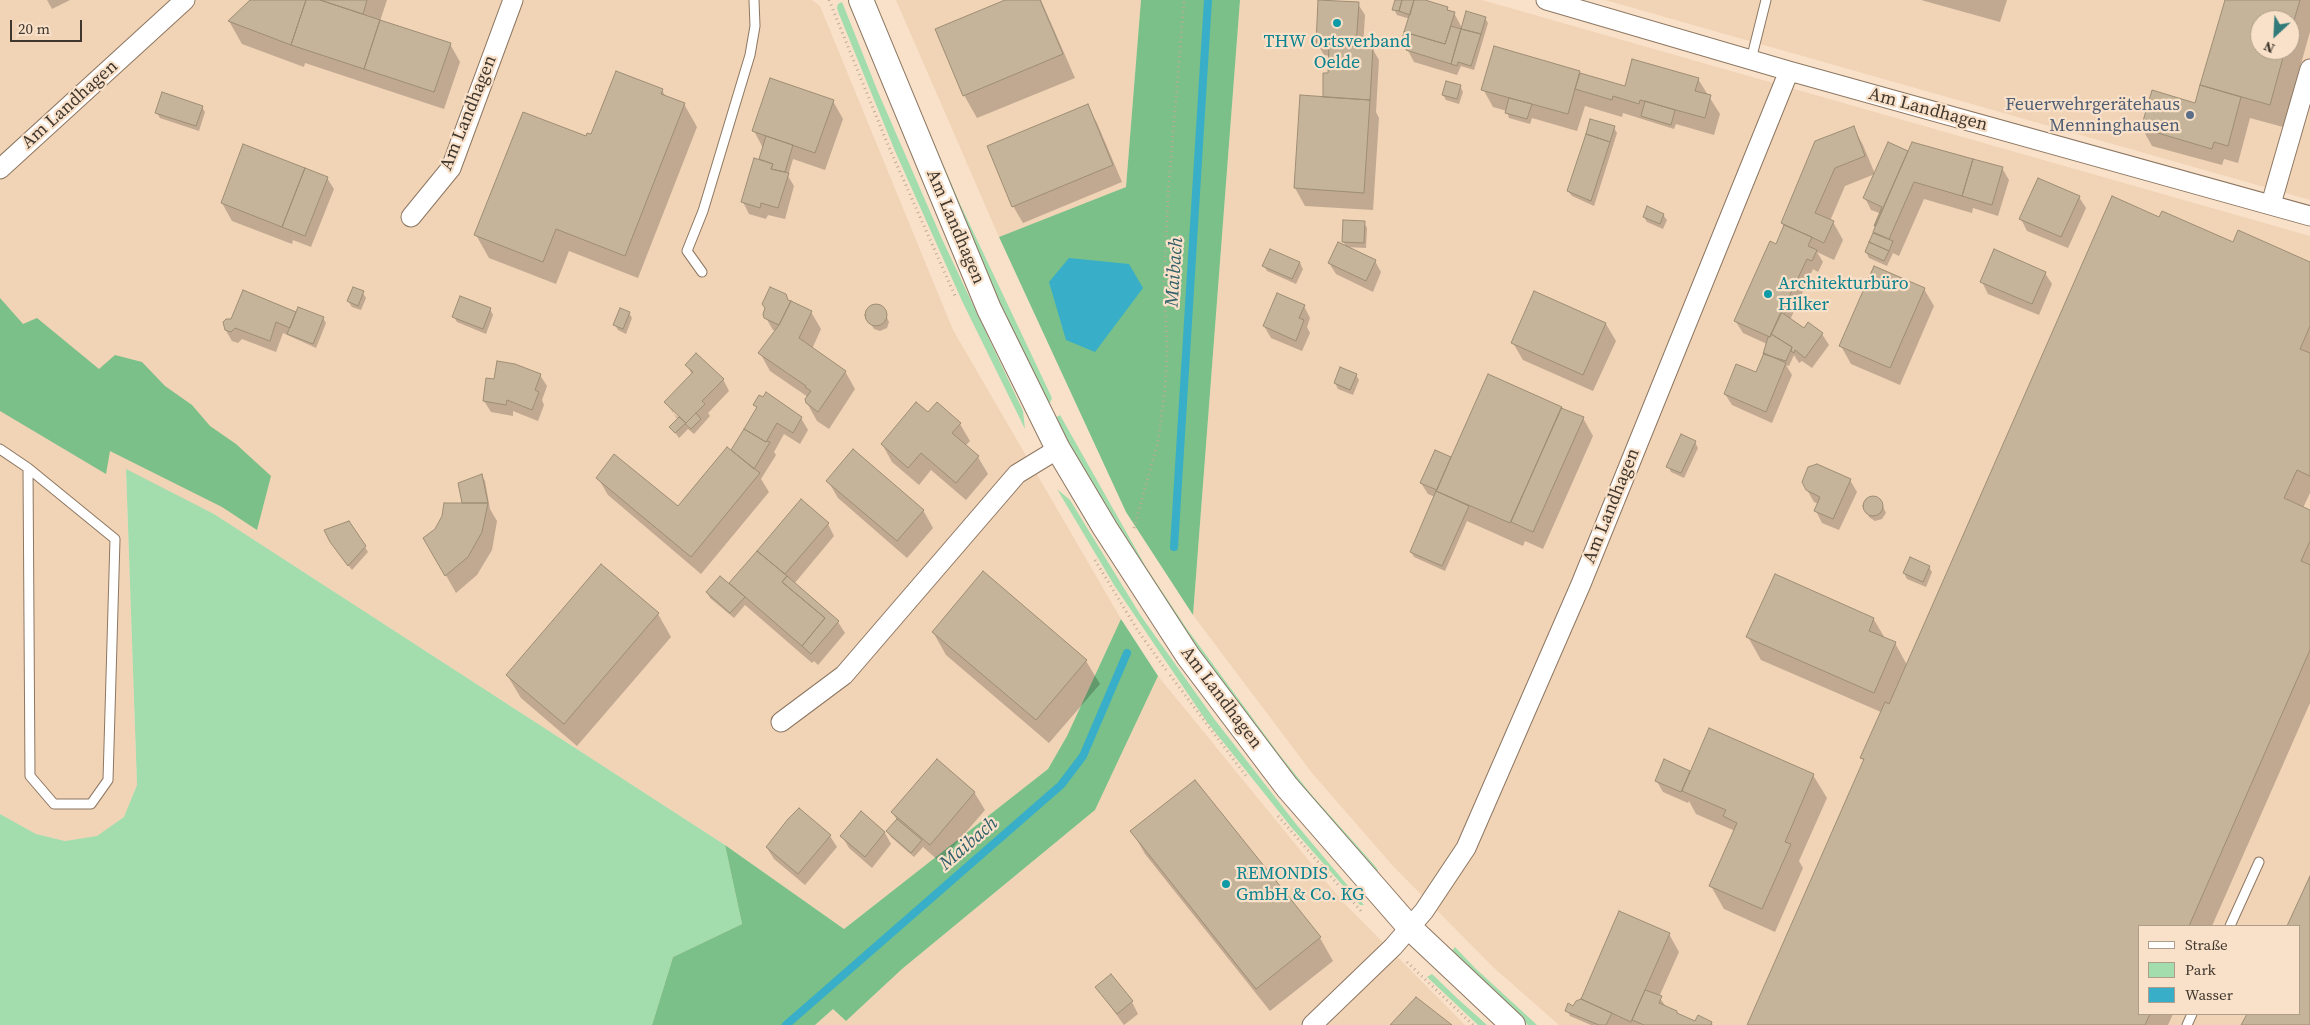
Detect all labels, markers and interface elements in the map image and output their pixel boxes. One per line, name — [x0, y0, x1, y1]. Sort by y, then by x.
scale bar — [12, 10, 85, 42]
north arrow — [2250, 10, 2300, 60]
marker: THW Ortsverband Oelde — [1331, 17, 1343, 29]
text: 20 m — [18, 18, 50, 39]
place label: THW Ortsverband Oelde — [1264, 31, 1410, 74]
text: N — [2260, 36, 2278, 59]
street label: Am Landhagen — [436, 52, 502, 174]
street label: Am Landhagen — [17, 56, 123, 154]
street label: Am Landhagen — [1866, 84, 1990, 136]
place label: Feuerwehrgerätehaus Menninghausen — [2005, 94, 2180, 136]
marker: Feuerwehrgerätehaus Menninghausen — [2184, 109, 2196, 121]
street label: Am Landhagen — [921, 166, 989, 288]
water label: Maibach — [1161, 236, 1189, 308]
place label: Architekturbüro Hilker — [1778, 273, 1909, 316]
marker: Architekturbüro Hilker — [1762, 288, 1774, 300]
street label: Am Landhagen — [1579, 445, 1645, 567]
street label: Am Landhagen — [1176, 643, 1266, 753]
water label: Maibach — [935, 812, 1003, 876]
place label: REMONDIS GmbH & Co. KG — [1236, 863, 1364, 906]
marker: REMONDIS GmbH & Co. KG — [1220, 878, 1232, 890]
legend — [2138, 925, 2300, 1015]
text: Straße — [2185, 934, 2228, 955]
text: Park — [2185, 959, 2216, 980]
text: Wasser — [2185, 984, 2233, 1005]

